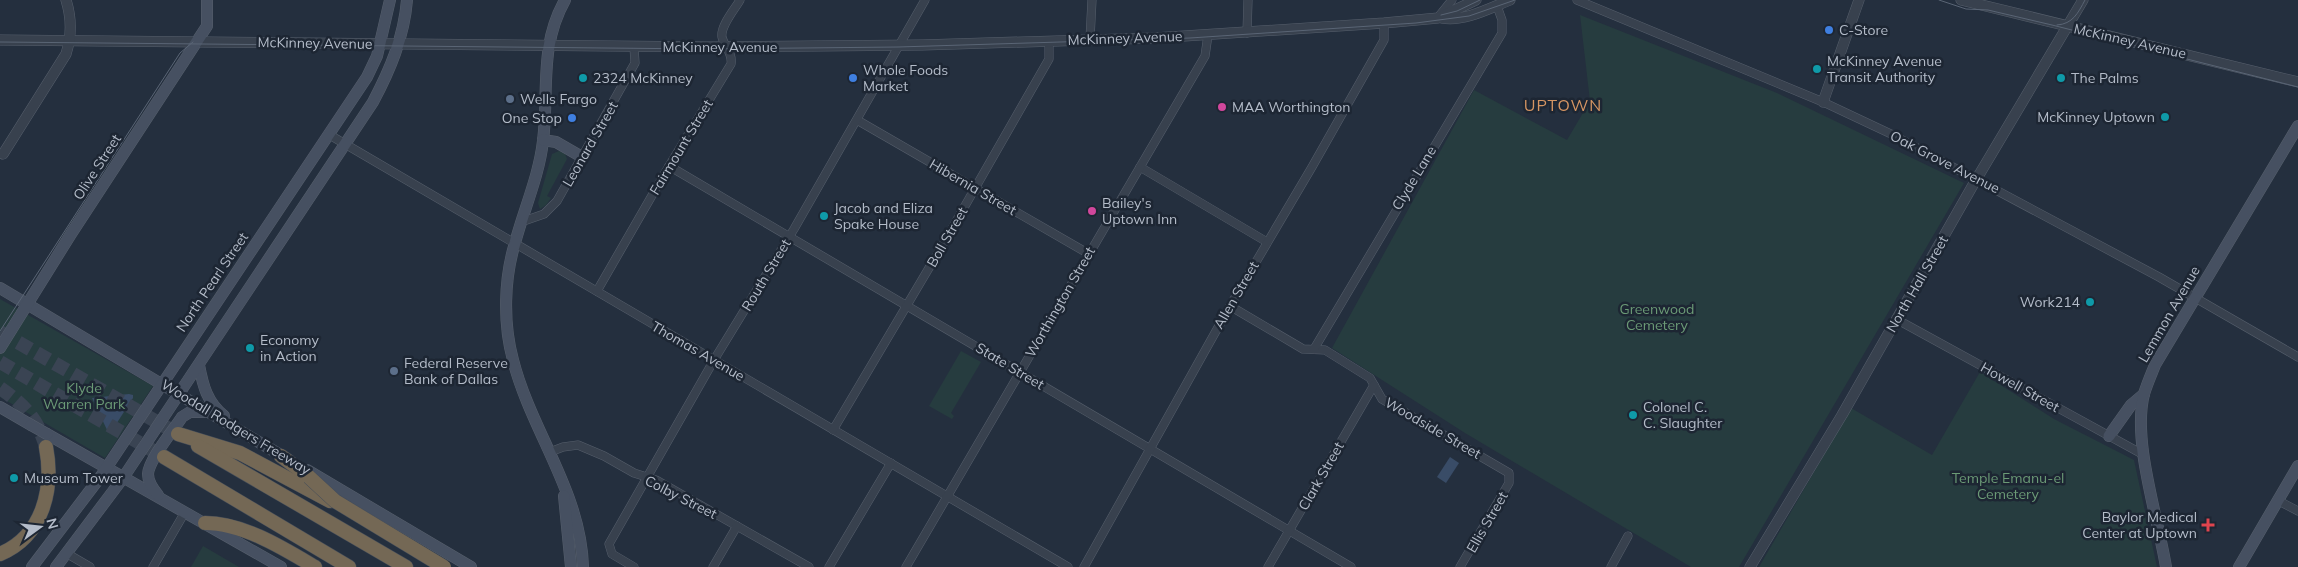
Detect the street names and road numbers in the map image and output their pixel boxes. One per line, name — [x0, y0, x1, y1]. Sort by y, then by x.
street label: McKinney Avenue — [2072, 19, 2188, 63]
street label: McKinney Avenue — [1067, 27, 1183, 49]
street label: McKinney Avenue — [257, 33, 373, 53]
street label: McKinney Avenue — [663, 38, 777, 56]
street label: Fairmount Street — [645, 96, 717, 198]
street label: Leonard Street — [558, 98, 622, 190]
street label: Oak Grove Avenue — [1887, 127, 2003, 197]
street label: Olive Street — [69, 131, 125, 203]
street label: Clyde Lane — [1388, 143, 1440, 213]
street label: Hibernia Street — [926, 155, 1020, 219]
street label: Boll Street — [923, 204, 971, 270]
street label: North Pearl Street — [172, 229, 252, 335]
street label: North Hall Street — [1882, 232, 1952, 336]
street label: Routh Street — [737, 236, 795, 314]
street label: Worthington Street — [1021, 243, 1099, 360]
street label: Allen Street — [1209, 258, 1263, 332]
street label: Lemmon Avenue — [2134, 263, 2204, 365]
street label: Thomas Avenue — [648, 317, 748, 385]
street label: State Street — [972, 339, 1048, 394]
street label: Howell Street — [1977, 358, 2063, 416]
street label: Woodall Rodgers Freeway — [158, 375, 314, 479]
street label: Woodside Street — [1382, 393, 1484, 463]
street label: Clark Street — [1294, 439, 1348, 513]
street label: Colby Street — [642, 471, 720, 523]
street label: Ellis Street — [1462, 488, 1512, 556]

